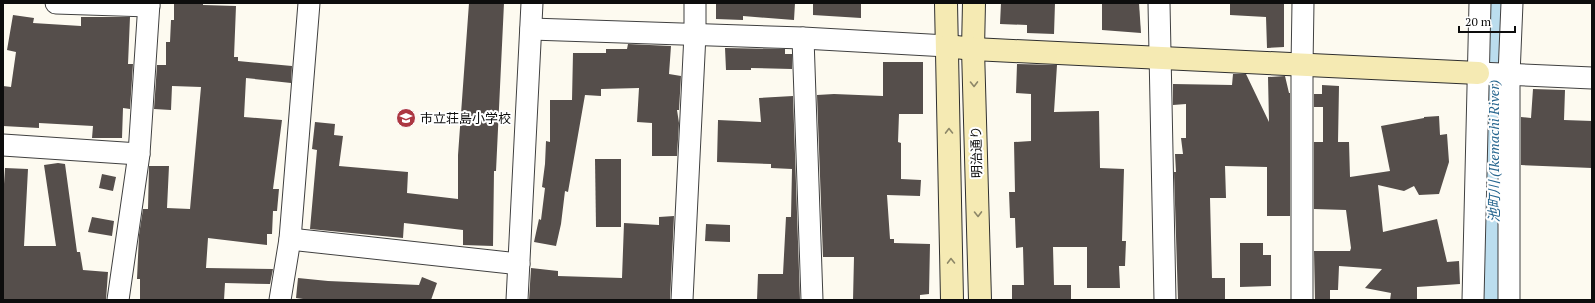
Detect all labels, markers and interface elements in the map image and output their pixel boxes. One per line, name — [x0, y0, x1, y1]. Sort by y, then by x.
scale bar — [1459, 8, 1515, 34]
text: 20 m — [1465, 14, 1492, 29]
water label: 池町川 (Ikemachi River) — [1484, 79, 1503, 222]
one-way arrow — [970, 81, 978, 87]
school or university icon: 市立荘島小学校 — [395, 107, 417, 129]
place label: 市立荘島小学校 — [420, 109, 511, 127]
street label: 明治通り — [967, 126, 985, 178]
one-way arrow — [944, 128, 953, 134]
one-way arrow — [973, 211, 982, 217]
one-way arrow — [947, 258, 955, 264]

